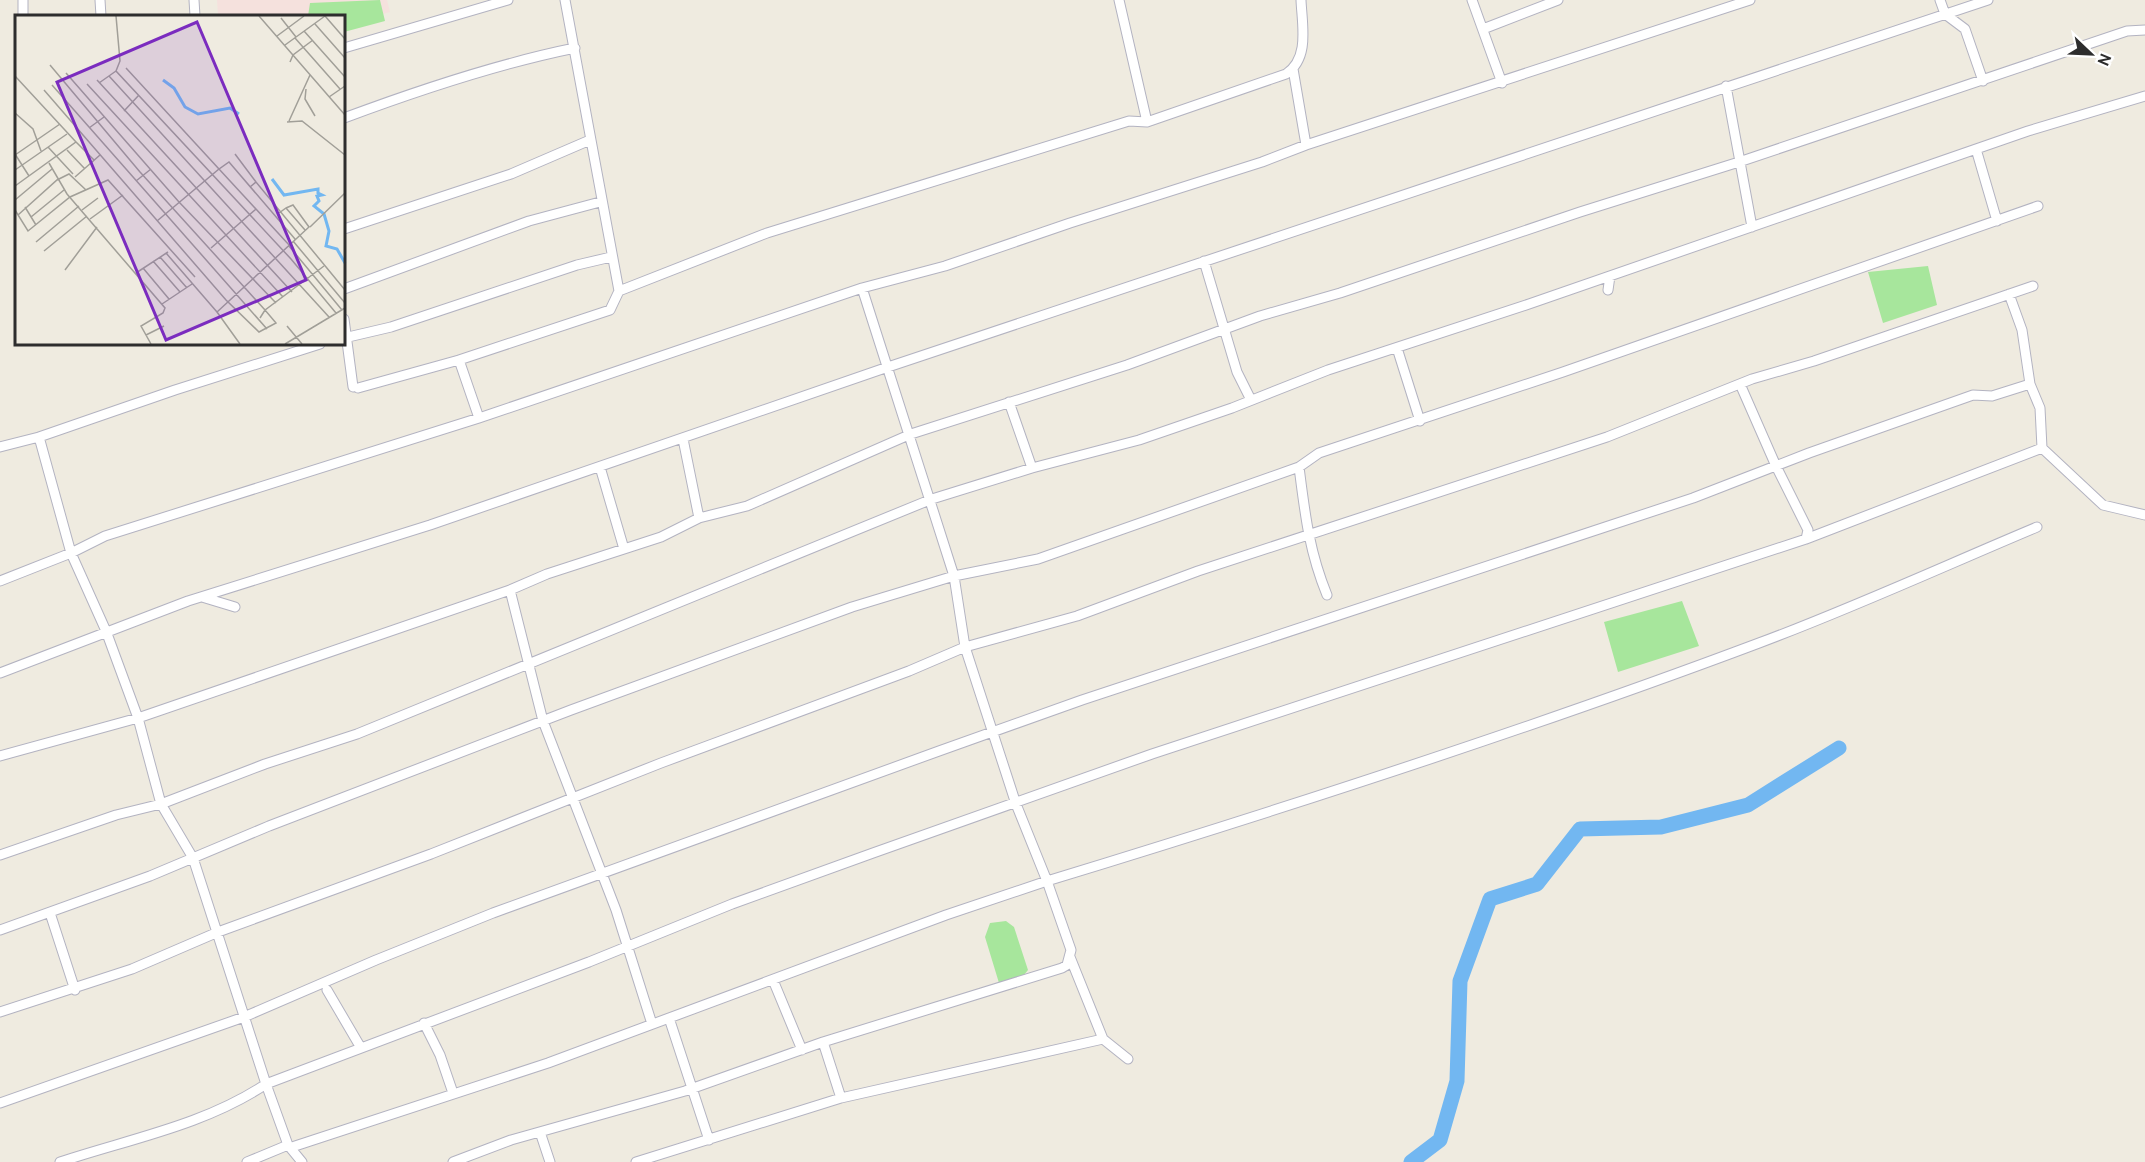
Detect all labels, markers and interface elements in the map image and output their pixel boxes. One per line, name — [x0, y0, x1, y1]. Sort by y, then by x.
inset map — [15, 15, 345, 345]
north arrow — [2061, 24, 2121, 84]
text: N — [2093, 51, 2115, 69]

